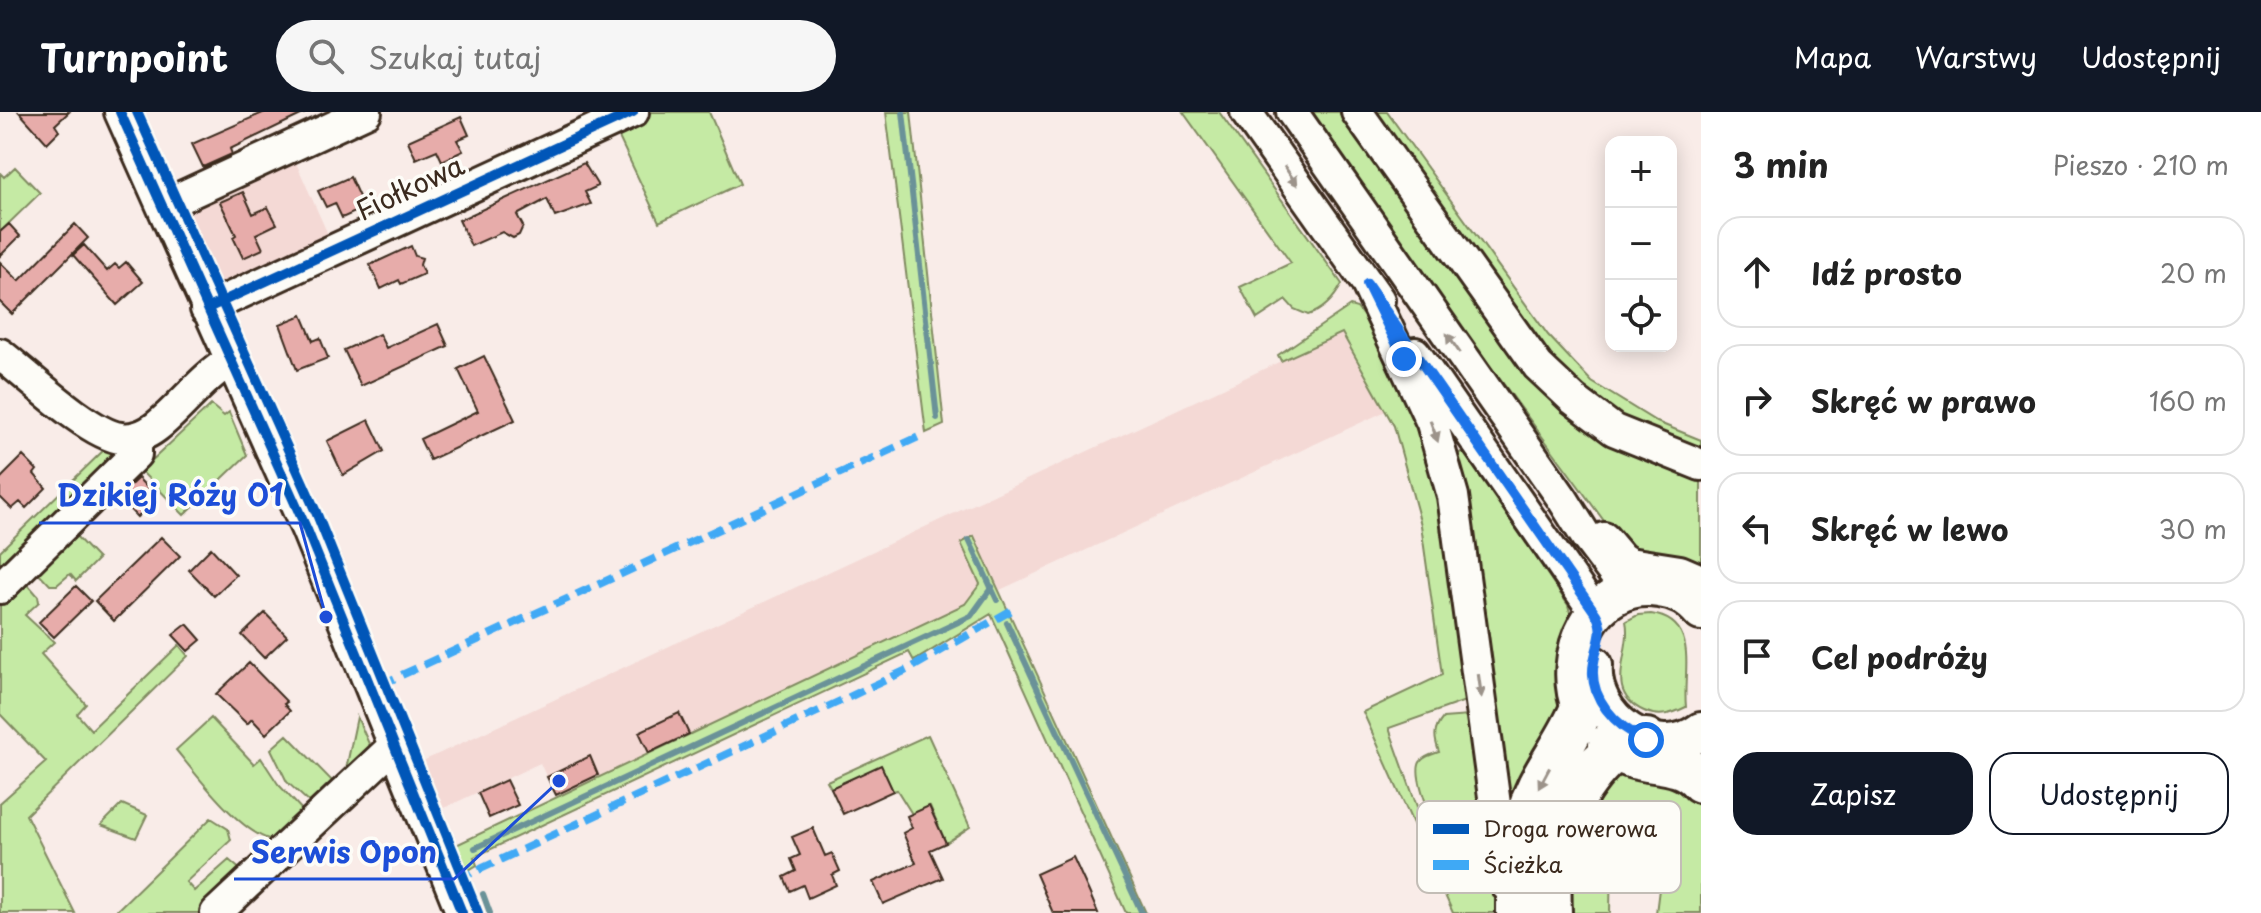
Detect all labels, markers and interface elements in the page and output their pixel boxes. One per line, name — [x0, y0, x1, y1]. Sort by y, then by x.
search box — [276, 20, 836, 92]
text: Turnpoint — [40, 28, 228, 85]
icon: search — [304, 34, 348, 78]
text: Szukaj tutaj — [368, 34, 541, 79]
text: Mapa — [1794, 35, 1871, 78]
text: Warstwy — [1915, 35, 2037, 78]
text: Udostępnij — [2081, 35, 2221, 78]
map controls — [1605, 136, 1677, 352]
button: + — [1605, 136, 1677, 208]
text: 3 min — [1733, 138, 1829, 190]
street label: Fiołkowa — [348, 143, 471, 231]
text: Pieszo · 210 m — [2053, 145, 2229, 184]
one-way arrow — [1283, 165, 1298, 186]
button: − — [1605, 208, 1677, 280]
icon: ahead — [1735, 250, 1779, 294]
text: Idź prosto — [1811, 250, 1962, 295]
text: 20 m — [2160, 253, 2227, 292]
button: locate — [1605, 280, 1677, 352]
one-way arrow — [1446, 332, 1461, 353]
route end — [1386, 341, 1422, 377]
icon: right — [1735, 378, 1779, 422]
text: Skręć w prawo — [1811, 378, 2036, 423]
text: 160 m — [2149, 381, 2227, 420]
one-way arrow — [1428, 419, 1441, 443]
callout: Dzikiej Róży 01 — [39, 469, 300, 523]
text: Dzikiej Róży 01 — [57, 471, 283, 516]
icon: left — [1735, 506, 1779, 550]
text: Skręć w lewo — [1811, 506, 2009, 551]
text: 30 m — [2159, 509, 2227, 548]
icon: arrive — [1735, 634, 1779, 678]
text: Cel podróży — [1811, 634, 1988, 679]
one-way arrow — [1474, 674, 1487, 699]
route start — [1628, 722, 1664, 758]
button: Zapisz — [1733, 752, 1973, 835]
button: Udostępnij — [1989, 752, 2229, 835]
one-way arrow — [1537, 767, 1551, 789]
legend — [1417, 801, 1681, 893]
text: Droga rowerowa — [1483, 811, 1658, 844]
callout: Serwis Opon — [234, 825, 454, 879]
text: Serwis Opon — [251, 828, 437, 873]
text: Ścieżka — [1483, 847, 1563, 880]

